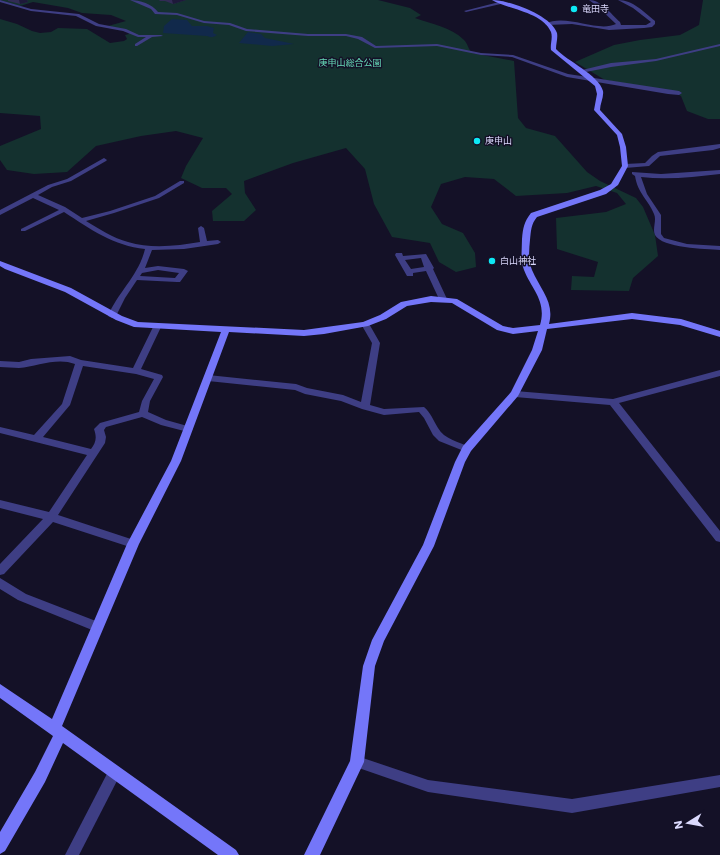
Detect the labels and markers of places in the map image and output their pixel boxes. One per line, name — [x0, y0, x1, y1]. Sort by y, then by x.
place label: 竜田寺 — [582, 3, 609, 15]
marker: 竜田寺 — [569, 4, 579, 14]
place label: 庚申山 — [485, 135, 512, 147]
marker: 庚申山 — [472, 136, 482, 146]
place label: 白山神社 — [500, 255, 536, 267]
marker: 白山神社 — [487, 256, 497, 266]

